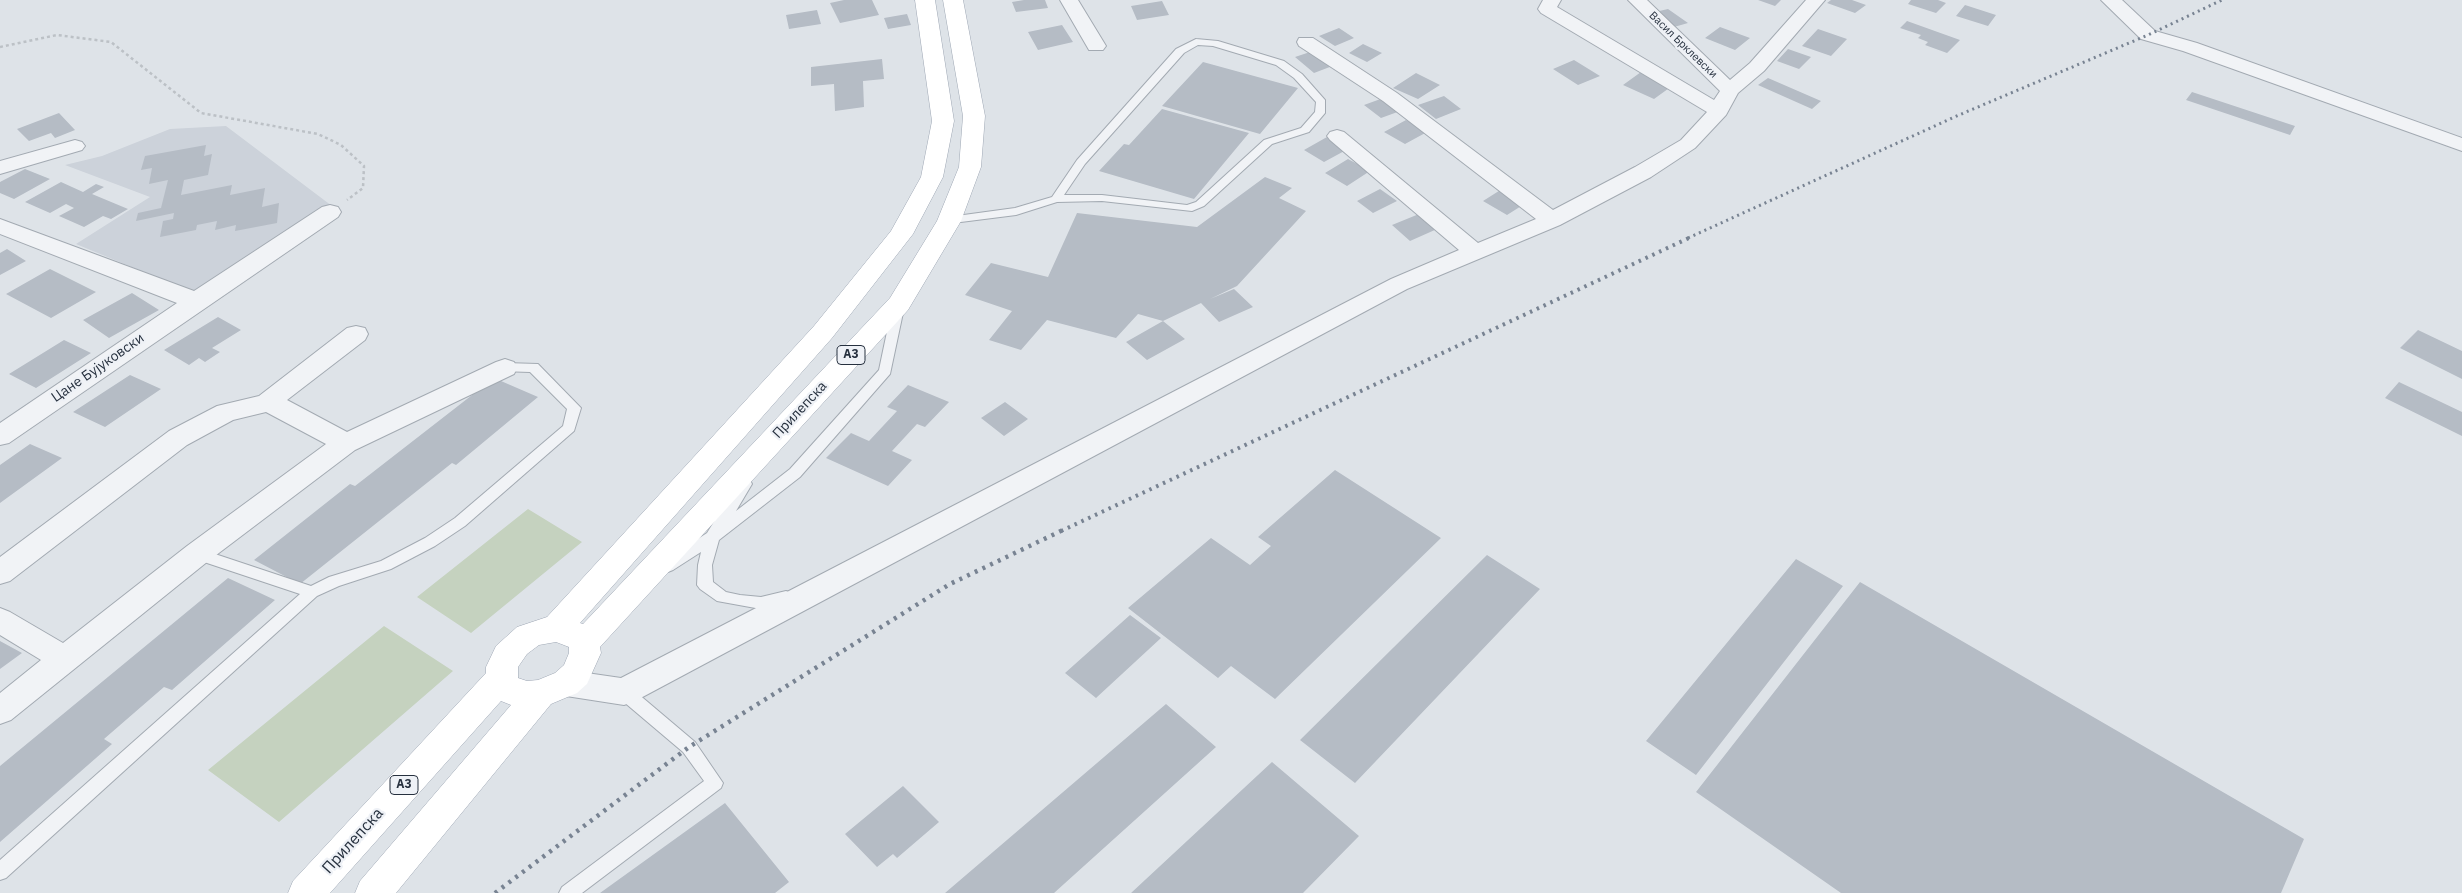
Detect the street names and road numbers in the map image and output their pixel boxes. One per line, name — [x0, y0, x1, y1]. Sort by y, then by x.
street label: Васил Брклевски — [1646, 9, 1720, 81]
street label: Цане Бујуковски — [48, 330, 148, 406]
road number: A3 — [837, 346, 865, 364]
street label: Прилепска — [769, 378, 831, 442]
road number: A3 — [390, 776, 418, 794]
street label: Прилепска — [318, 804, 388, 878]

